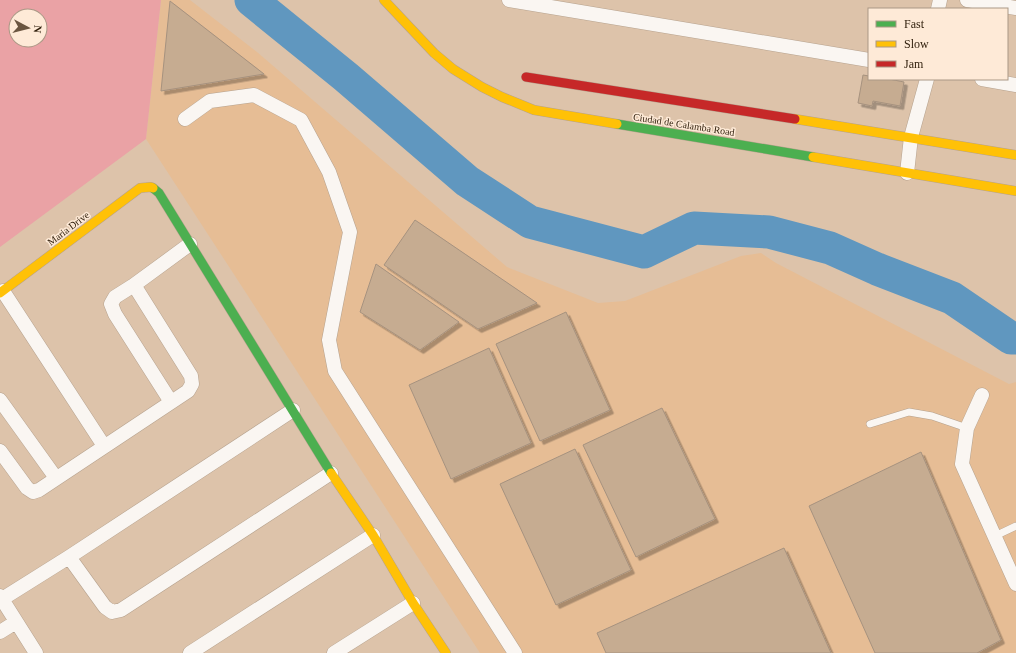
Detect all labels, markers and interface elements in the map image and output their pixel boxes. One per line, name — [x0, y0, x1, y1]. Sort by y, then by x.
north arrow — [8, 8, 48, 48]
legend — [868, 8, 1008, 80]
text: Fast — [904, 17, 925, 31]
text: N — [31, 25, 44, 34]
text: Slow — [904, 37, 929, 51]
text: Jam — [904, 57, 924, 71]
street label: Ciudad de Calamba Road — [632, 111, 735, 138]
street label: Maria Drive — [45, 209, 92, 248]

